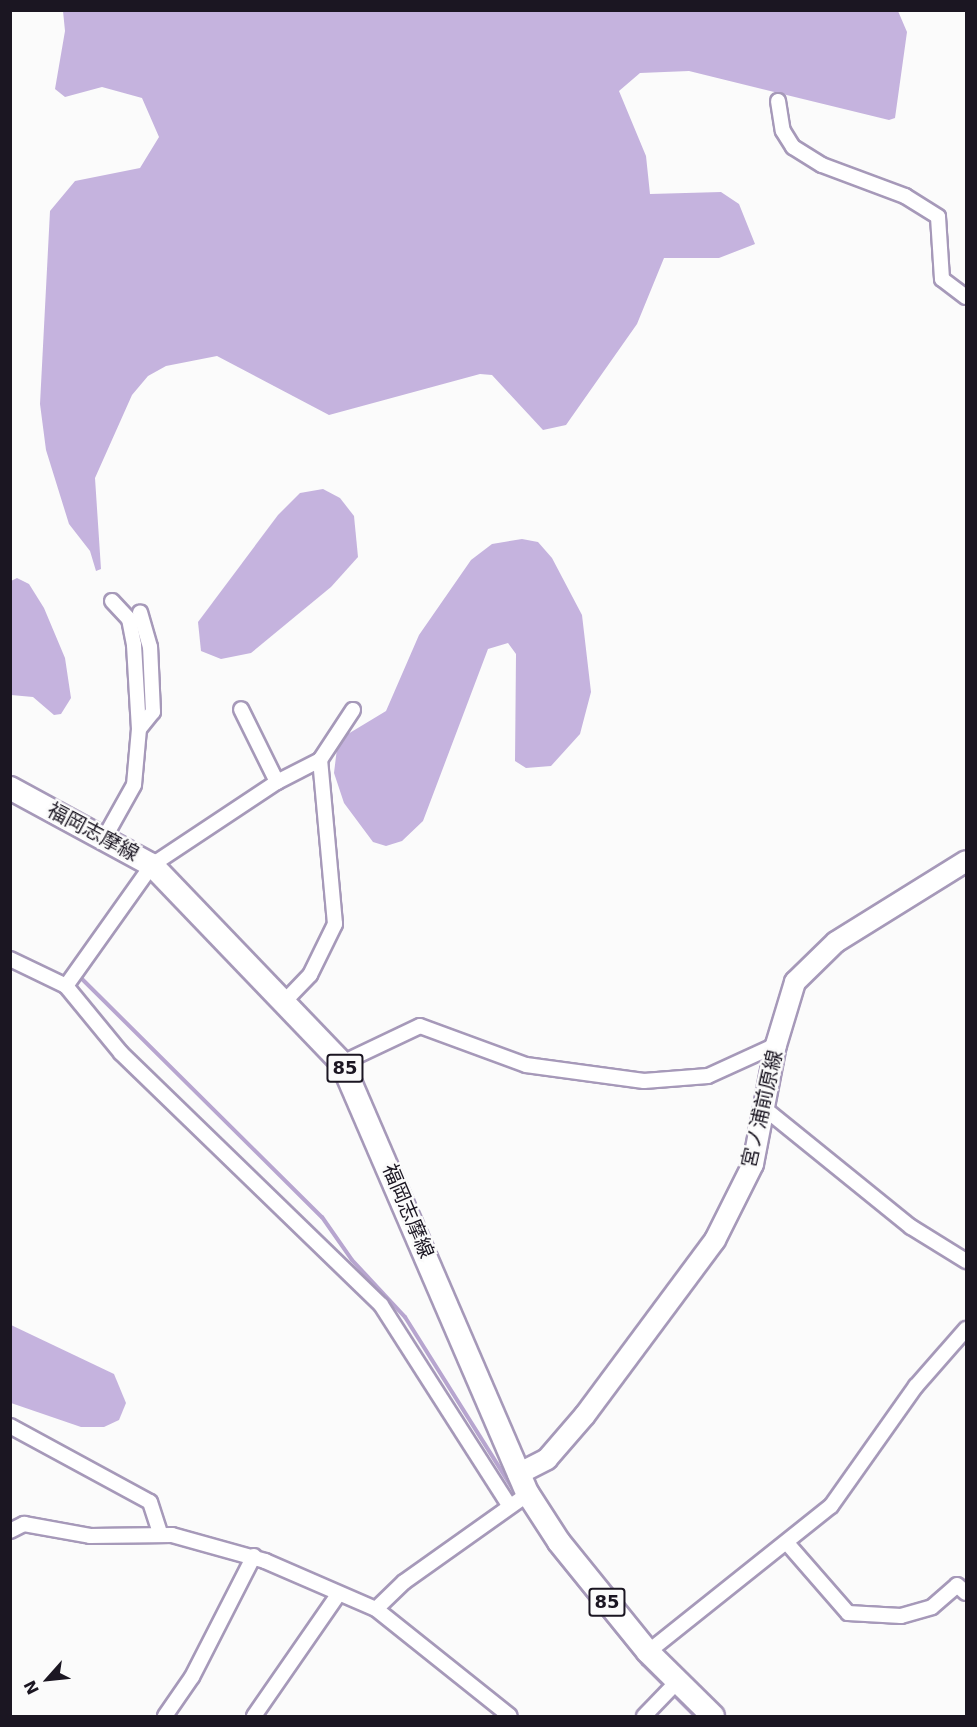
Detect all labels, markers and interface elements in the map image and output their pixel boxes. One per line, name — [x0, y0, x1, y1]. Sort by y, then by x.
street label: 福岡志摩線 — [43, 798, 143, 866]
street label: 宮ノ浦前原線 — [737, 1048, 787, 1170]
road number: 85 — [326, 1053, 364, 1083]
street label: 福岡志摩線 — [377, 1160, 439, 1262]
road number: 85 — [588, 1587, 626, 1617]
north arrow — [18, 1649, 78, 1709]
text: N — [20, 1677, 43, 1698]

